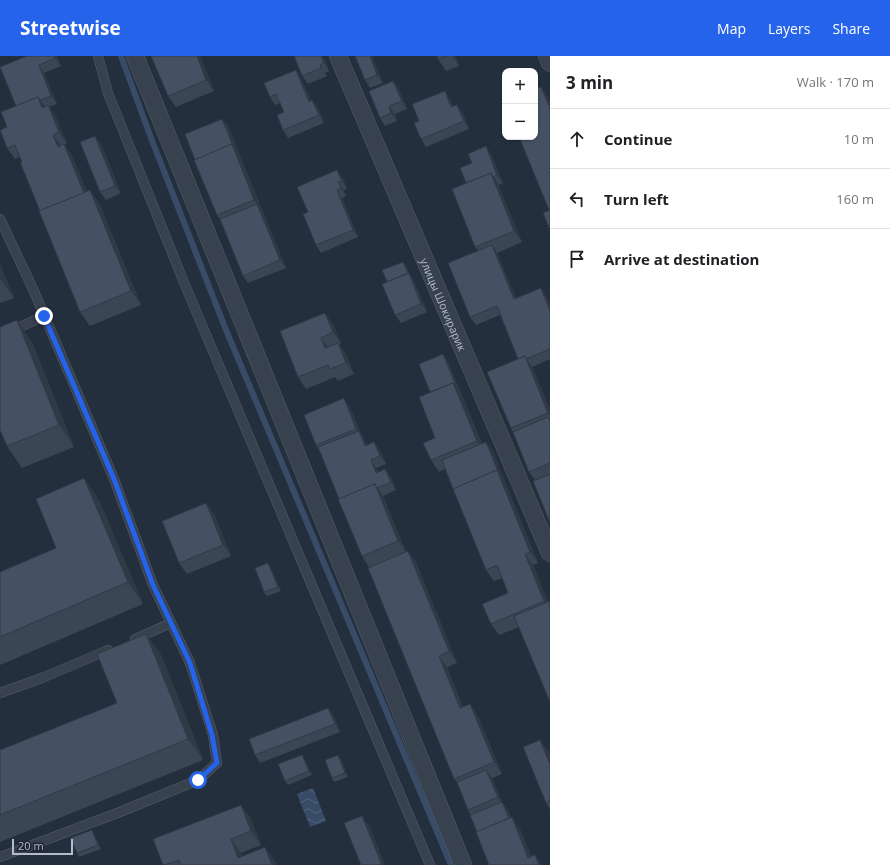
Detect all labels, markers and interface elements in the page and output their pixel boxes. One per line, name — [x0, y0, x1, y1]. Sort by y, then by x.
text: Streetwise — [20, 15, 121, 41]
text: Map — [717, 19, 746, 38]
text: Layers — [768, 19, 810, 38]
text: Share — [832, 19, 870, 38]
map controls — [502, 68, 538, 140]
button: + — [502, 68, 538, 104]
text: 3 min — [566, 71, 613, 94]
text: Walk · 170 m — [797, 73, 874, 91]
button: − — [502, 104, 538, 140]
icon: ahead — [566, 128, 588, 150]
text: Continue — [604, 129, 672, 149]
text: 10 m — [844, 130, 874, 148]
icon: left — [566, 188, 588, 210]
text: Turn left — [604, 189, 669, 209]
text: 160 m — [836, 190, 874, 208]
icon: arrive — [566, 248, 588, 270]
text: Arrive at destination — [604, 249, 759, 269]
street label: улицы Шокирарик — [417, 255, 471, 354]
route end — [35, 307, 53, 325]
route start — [189, 771, 207, 789]
scale bar — [12, 837, 73, 856]
text: 20 m — [18, 838, 44, 853]

